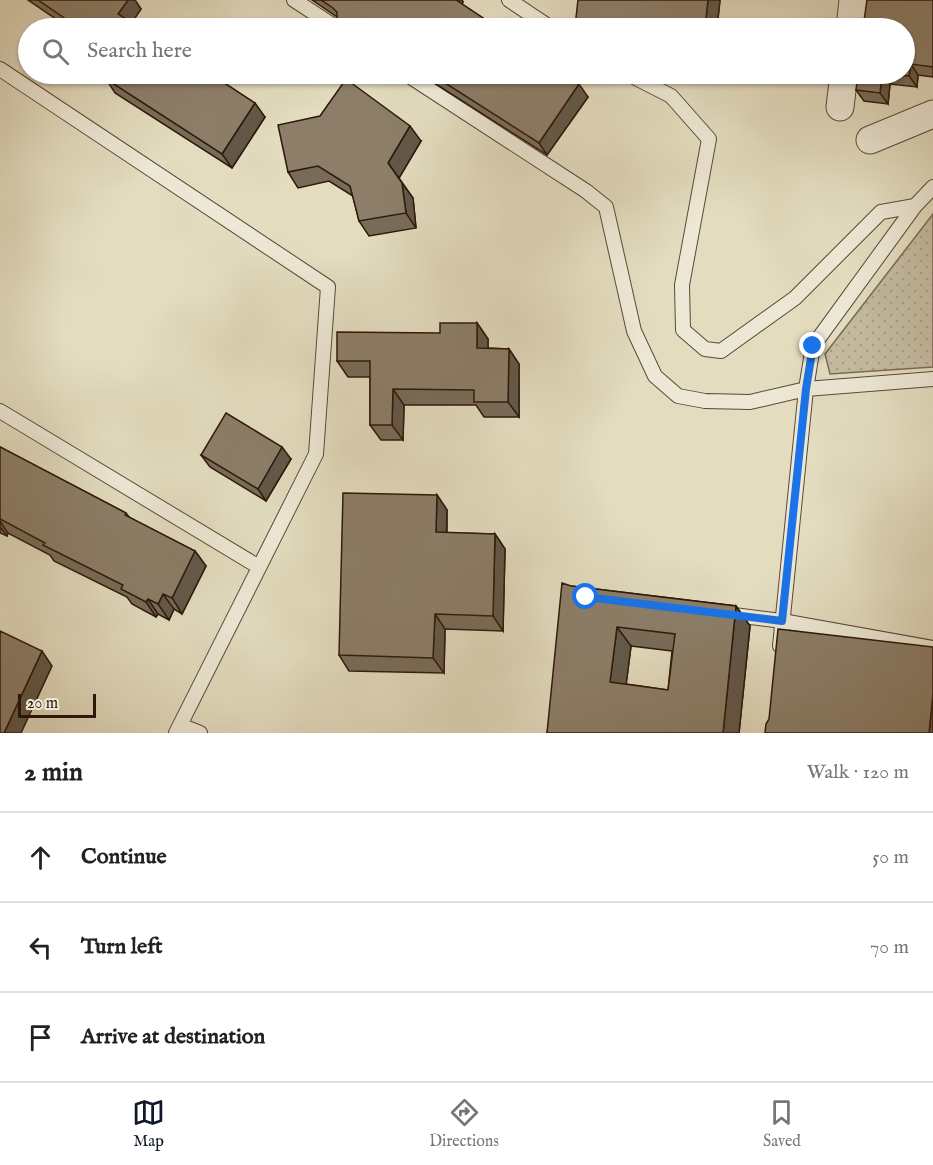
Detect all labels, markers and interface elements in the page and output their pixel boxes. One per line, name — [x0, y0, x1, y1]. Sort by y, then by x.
search box — [18, 18, 915, 84]
icon: search — [39, 35, 72, 68]
text: Search here — [87, 37, 192, 65]
route end — [799, 332, 825, 358]
route start — [572, 583, 598, 609]
scale bar — [18, 691, 96, 718]
text: 20 m — [27, 694, 58, 714]
text: 2 min — [24, 756, 83, 789]
text: Walk · 120 m — [807, 760, 909, 785]
icon: ahead — [24, 841, 57, 874]
text: Continue — [81, 843, 167, 871]
text: 50 m — [872, 845, 909, 870]
icon: left — [24, 931, 57, 964]
text: Turn left — [81, 933, 163, 961]
text: 70 m — [870, 935, 909, 960]
icon: arrive — [24, 1021, 57, 1054]
text: Arrive at destination — [81, 1023, 265, 1051]
tab: Map — [132, 1096, 165, 1152]
tab: Directions — [429, 1096, 499, 1152]
tab: Saved — [763, 1096, 801, 1152]

